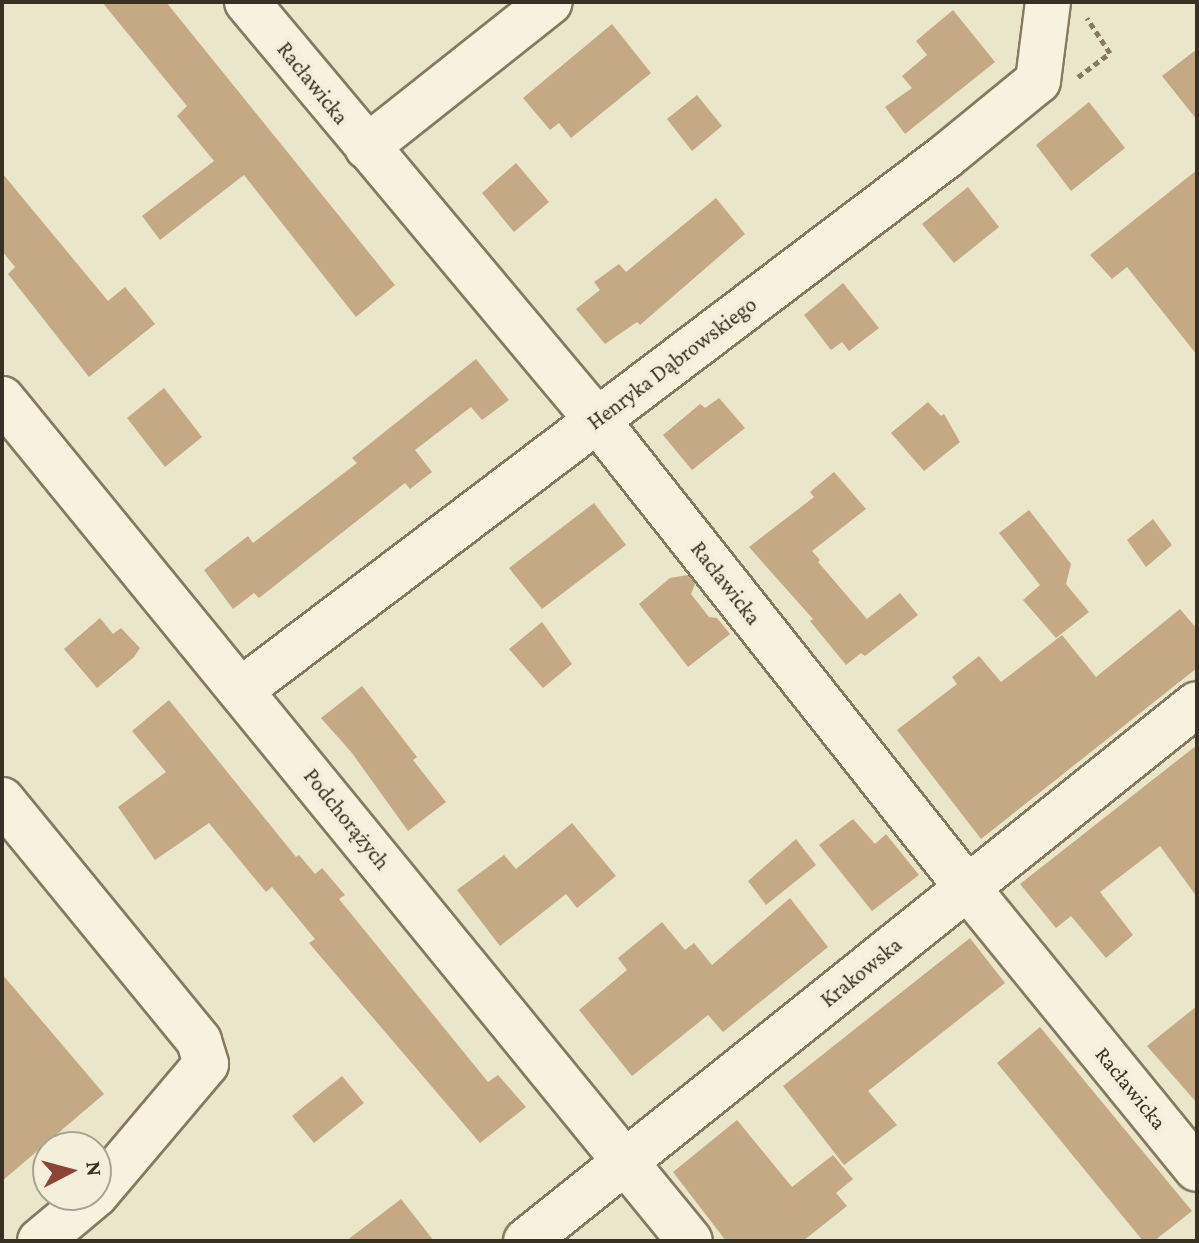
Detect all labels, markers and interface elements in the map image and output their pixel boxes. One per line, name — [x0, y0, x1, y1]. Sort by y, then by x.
street label: Racławicka — [272, 36, 354, 130]
street label: Henryka Dąbrowskiego — [582, 291, 762, 435]
street label: Racławicka — [685, 536, 767, 630]
street label: Podchorążych — [298, 763, 396, 875]
street label: Krakowska — [815, 931, 907, 1013]
street label: Racławicka — [1090, 1041, 1172, 1135]
north arrow — [32, 1131, 112, 1211]
text: N — [81, 1160, 108, 1177]

